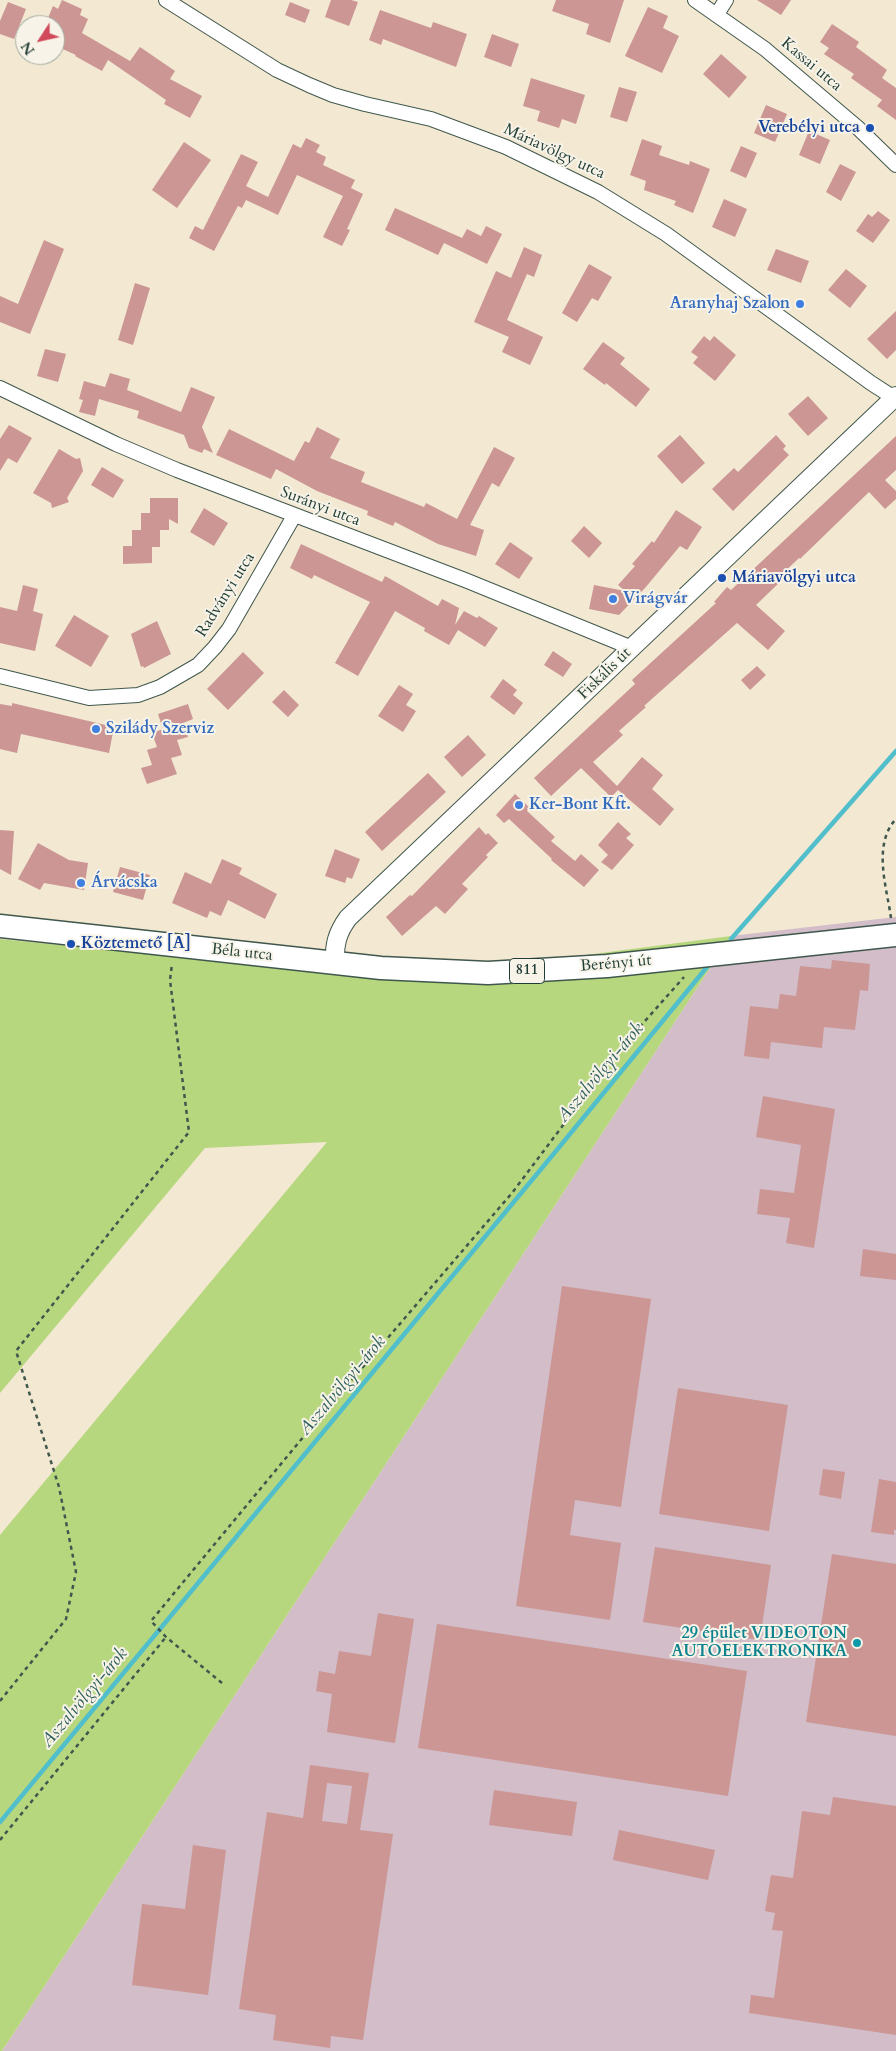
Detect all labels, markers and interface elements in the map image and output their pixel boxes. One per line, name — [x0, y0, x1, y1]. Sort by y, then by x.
north arrow — [15, 15, 65, 65]
street label: Kassai utca — [777, 34, 845, 96]
text: N — [17, 38, 39, 59]
place label: Verebélyi utca — [758, 118, 860, 138]
street label: Máriavölgy utca — [500, 120, 608, 184]
marker: Verebélyi utca — [864, 122, 876, 134]
place label: Aranyhaj Szalon — [670, 294, 790, 314]
marker: Aranyhaj Szalon — [794, 298, 806, 310]
street label: Surányi utca — [277, 483, 363, 531]
street label: Radványi utca — [192, 549, 260, 641]
place label: Máriavölgyi utca — [732, 568, 856, 588]
marker: Máriavölgyi utca — [716, 572, 728, 584]
place label: Virágvár — [623, 589, 688, 609]
marker: Virágvár — [607, 593, 619, 605]
street label: Fiskális út — [574, 644, 636, 704]
place label: Szilády Szerviz — [106, 719, 214, 739]
marker: Szilády Szerviz — [90, 723, 102, 735]
place label: Ker-Bont Kft. — [529, 795, 631, 815]
marker: Ker-Bont Kft. — [513, 799, 525, 811]
place label: Árvácska — [91, 873, 158, 893]
marker: Árvácska — [75, 877, 87, 889]
place label: Köztemető [A] — [81, 934, 191, 954]
marker: Köztemető [A] — [65, 938, 77, 950]
street label: Béla utca — [210, 940, 274, 966]
street label: Berényi út — [580, 951, 652, 977]
road number: 811 — [510, 958, 544, 984]
water label: Aszalvölgyi-árok — [553, 1019, 649, 1127]
water label: Aszalvölgyi-árok — [295, 1332, 391, 1440]
place label: 29 épület VIDEOTON AUTOELEKTRONIKA — [671, 1624, 847, 1662]
marker: 29 épület VIDEOTON AUTOELEKTRONIKA — [851, 1637, 863, 1649]
water label: Aszalvölgyi-árok — [37, 1644, 133, 1752]

